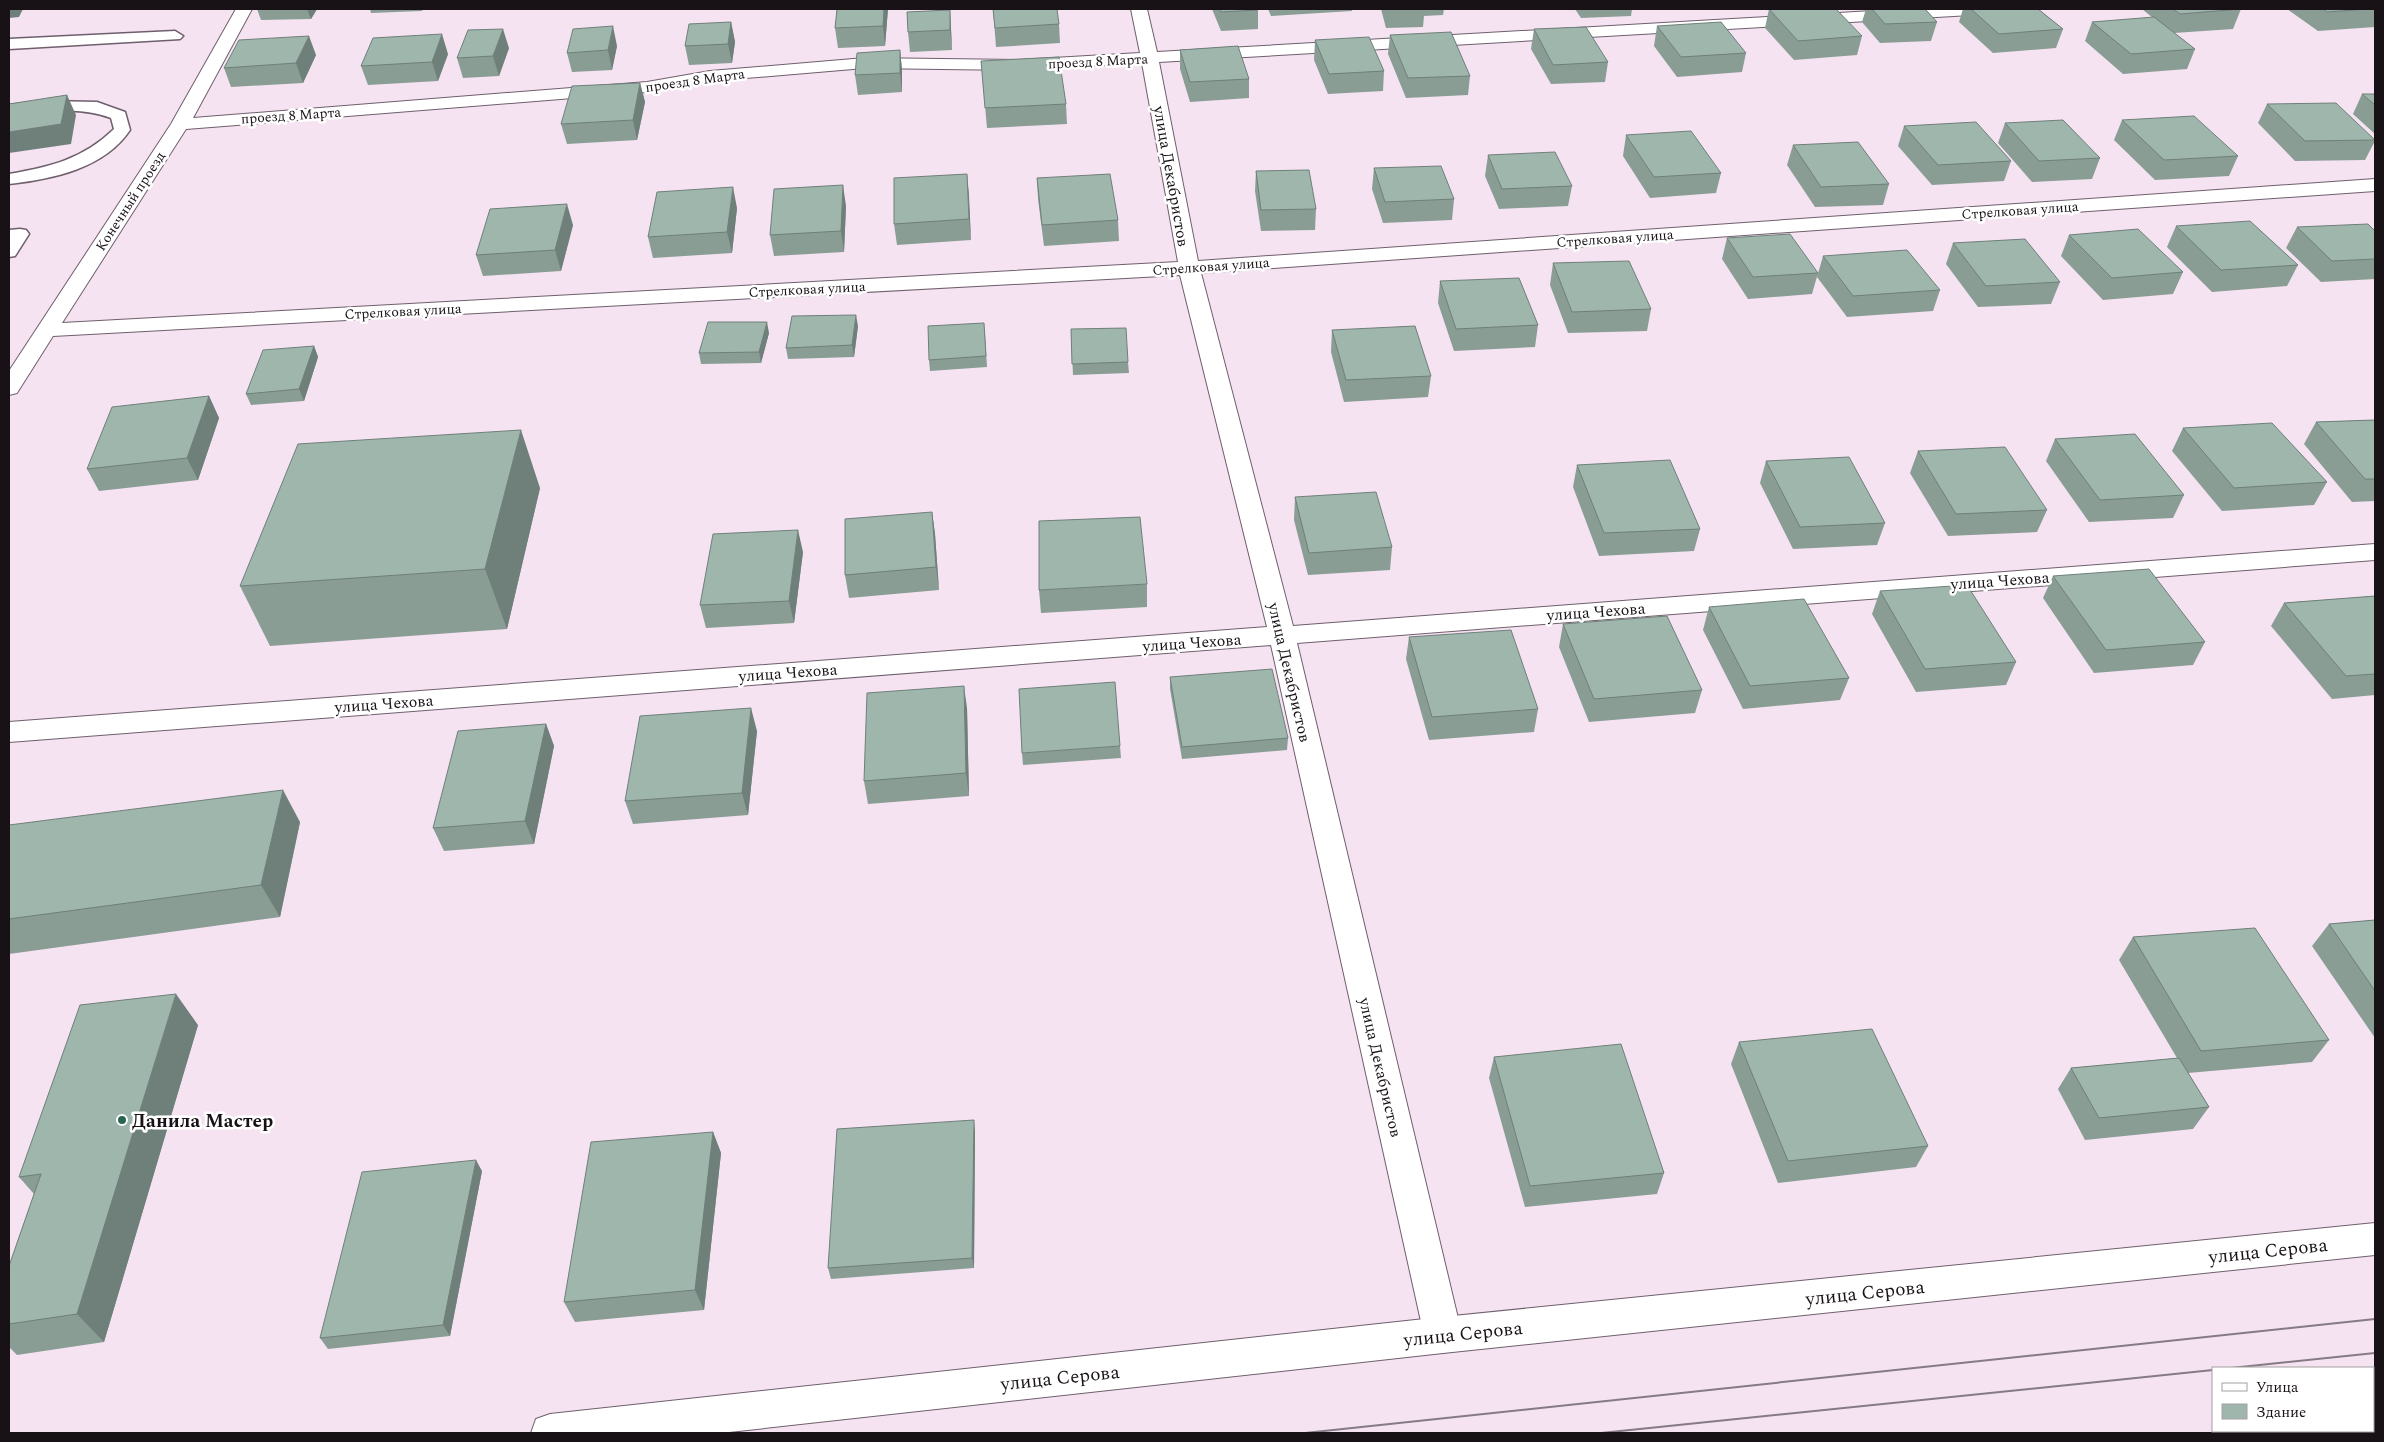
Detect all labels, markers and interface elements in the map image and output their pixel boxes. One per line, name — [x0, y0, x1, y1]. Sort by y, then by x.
street label: проезд 8 Марта — [1047, 48, 1149, 75]
street label: проезд 8 Марта — [644, 63, 746, 98]
street label: проезд 8 Марта — [240, 102, 342, 129]
street label: улица Декабристов — [1147, 103, 1195, 248]
street label: Конечный проезд — [90, 147, 171, 255]
street label: Стрелковая улица — [1961, 196, 2079, 225]
street label: Стрелковая улица — [1556, 224, 1674, 253]
street label: Стрелковая улица — [1152, 252, 1270, 281]
street label: Стрелковая улица — [748, 276, 866, 303]
street label: Стрелковая улица — [344, 298, 462, 325]
street label: улица Чехова — [1949, 566, 2051, 596]
street label: улица Чехова — [1545, 597, 1647, 627]
street label: улица Декабристов — [1261, 599, 1317, 744]
street label: улица Чехова — [1141, 628, 1243, 658]
street label: улица Чехова — [737, 658, 839, 688]
street label: улица Чехова — [333, 689, 435, 719]
street label: улица Декабристов — [1352, 994, 1408, 1139]
place label: Данила Мастер — [132, 1107, 273, 1136]
marker: Данила Мастер — [116, 1114, 128, 1126]
street label: улица Серова — [2206, 1231, 2330, 1272]
street label: улица Серова — [1803, 1273, 1927, 1314]
street label: улица Серова — [1401, 1314, 1525, 1355]
street label: улица Серова — [998, 1358, 1122, 1399]
legend — [2212, 1367, 2374, 1432]
text: Улица — [2256, 1376, 2299, 1399]
text: Здание — [2256, 1401, 2306, 1424]

